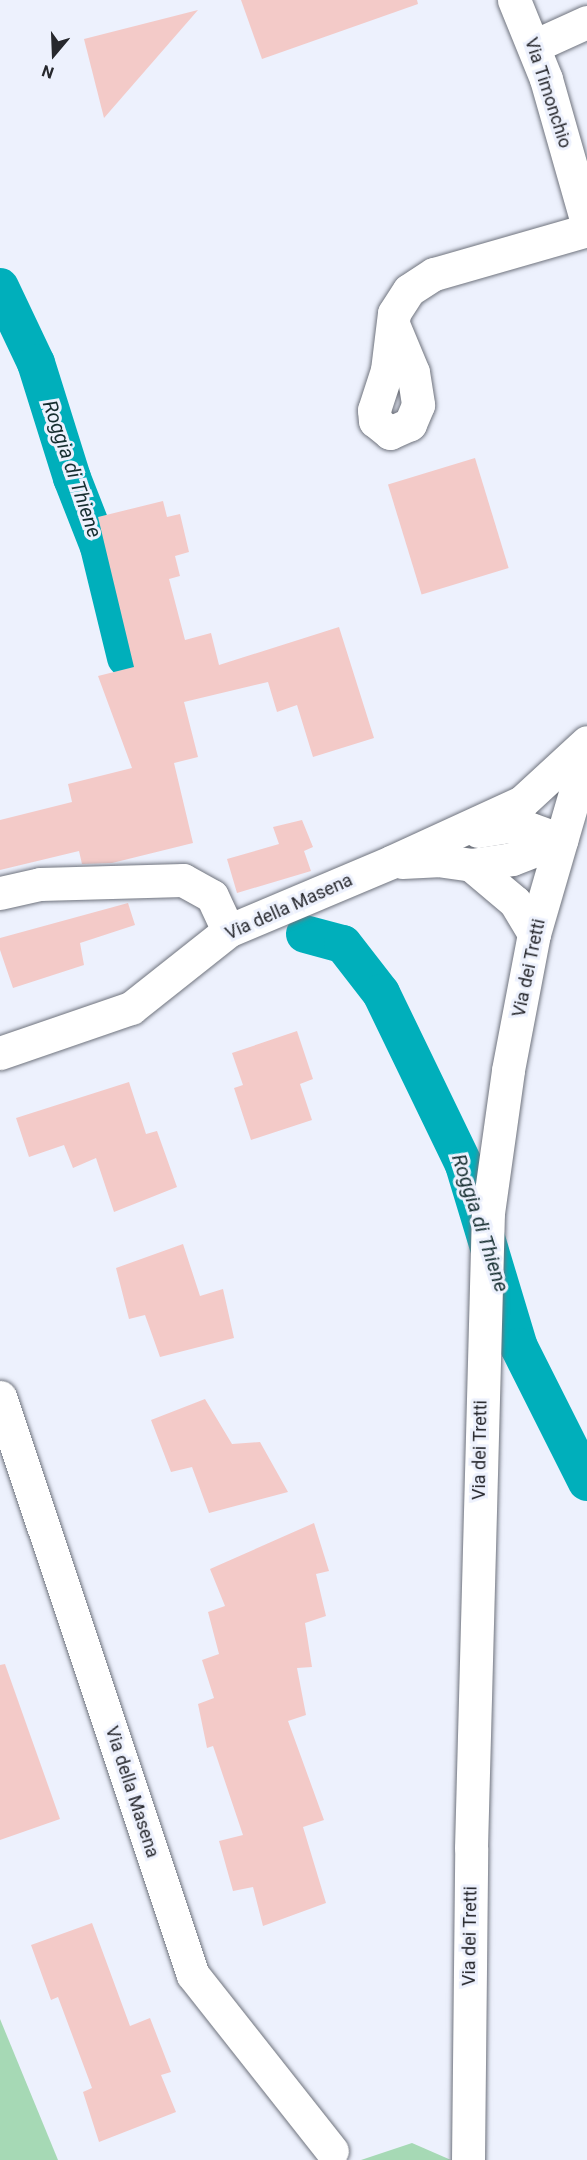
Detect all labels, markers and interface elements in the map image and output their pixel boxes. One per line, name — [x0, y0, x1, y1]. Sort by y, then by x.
north arrow — [24, 24, 84, 84]
street label: Via Timonchio — [520, 35, 576, 151]
text: N — [40, 61, 56, 82]
water label: Roggia di Thiene — [37, 397, 107, 541]
street label: Via della Masena — [222, 869, 356, 945]
street label: Via dei Tretti — [508, 917, 550, 1019]
water label: Roggia di Thiene — [446, 1151, 514, 1295]
street label: Via dei Tretti — [468, 1400, 492, 1500]
street label: Via della Masena — [101, 1724, 163, 1860]
street label: Via dei Tretti — [458, 1886, 482, 1986]

